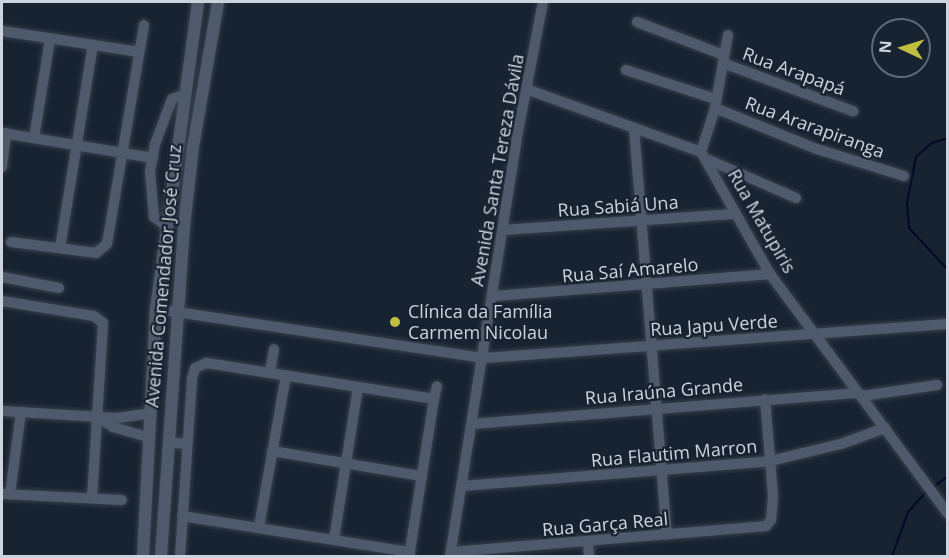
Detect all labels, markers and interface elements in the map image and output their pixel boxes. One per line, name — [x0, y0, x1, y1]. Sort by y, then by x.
north arrow — [871, 18, 931, 78]
text: N — [874, 40, 896, 54]
street label: Rua Arapapá — [740, 42, 848, 100]
street label: Avenida Santa Tereza Dávila — [466, 52, 528, 288]
street label: Rua Ararapiranga — [742, 92, 888, 162]
street label: Avenida Comendador José Cruz — [141, 144, 185, 408]
street label: Rua Matupiris — [724, 165, 800, 277]
street label: Rua Sabiá Una — [557, 191, 679, 221]
street label: Rua Saí Amarelo — [561, 253, 699, 287]
place label: Clínica da Família Carmem Nicolau — [408, 301, 553, 344]
street label: Rua Japu Verde — [650, 310, 778, 340]
marker: Clínica da Família Carmem Nicolau — [386, 313, 404, 331]
street label: Rua Iraúna Grande — [584, 373, 744, 409]
street label: Rua Flautim Marron — [590, 435, 758, 471]
street label: Rua Garça Real — [541, 508, 669, 540]

